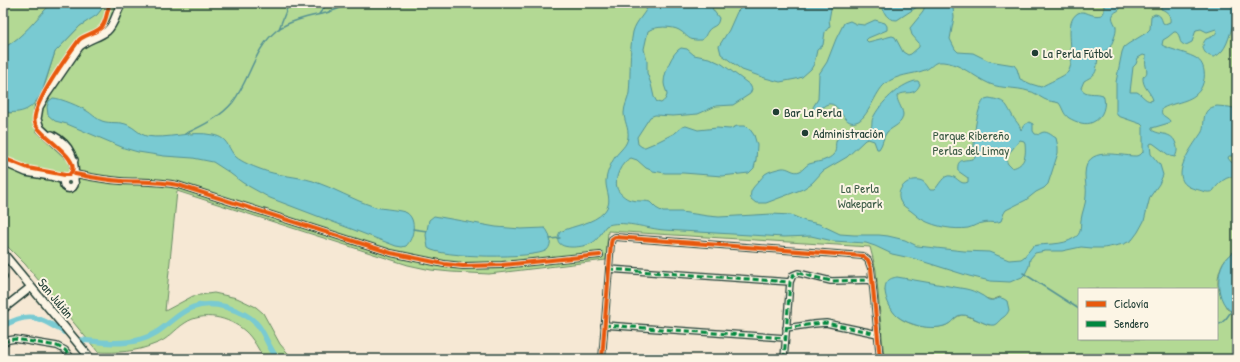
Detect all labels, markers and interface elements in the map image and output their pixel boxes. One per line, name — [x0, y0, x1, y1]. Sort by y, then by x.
place label: La Perla Fútbol — [1043, 44, 1113, 62]
marker: La Perla Fútbol — [1030, 48, 1040, 58]
place label: Bar La Perla — [784, 103, 842, 121]
marker: Bar La Perla — [771, 107, 781, 117]
place label: Administración — [813, 124, 884, 142]
park label: Parque Ribereño Perlas del Limay — [933, 126, 1010, 159]
marker: Administración — [800, 128, 810, 138]
park label: La Perla Wakepark — [838, 179, 883, 212]
street label: San Julián — [34, 274, 78, 322]
legend — [1078, 288, 1218, 340]
text: Ciclovía — [1114, 295, 1148, 312]
text: Sendero — [1114, 315, 1149, 332]

